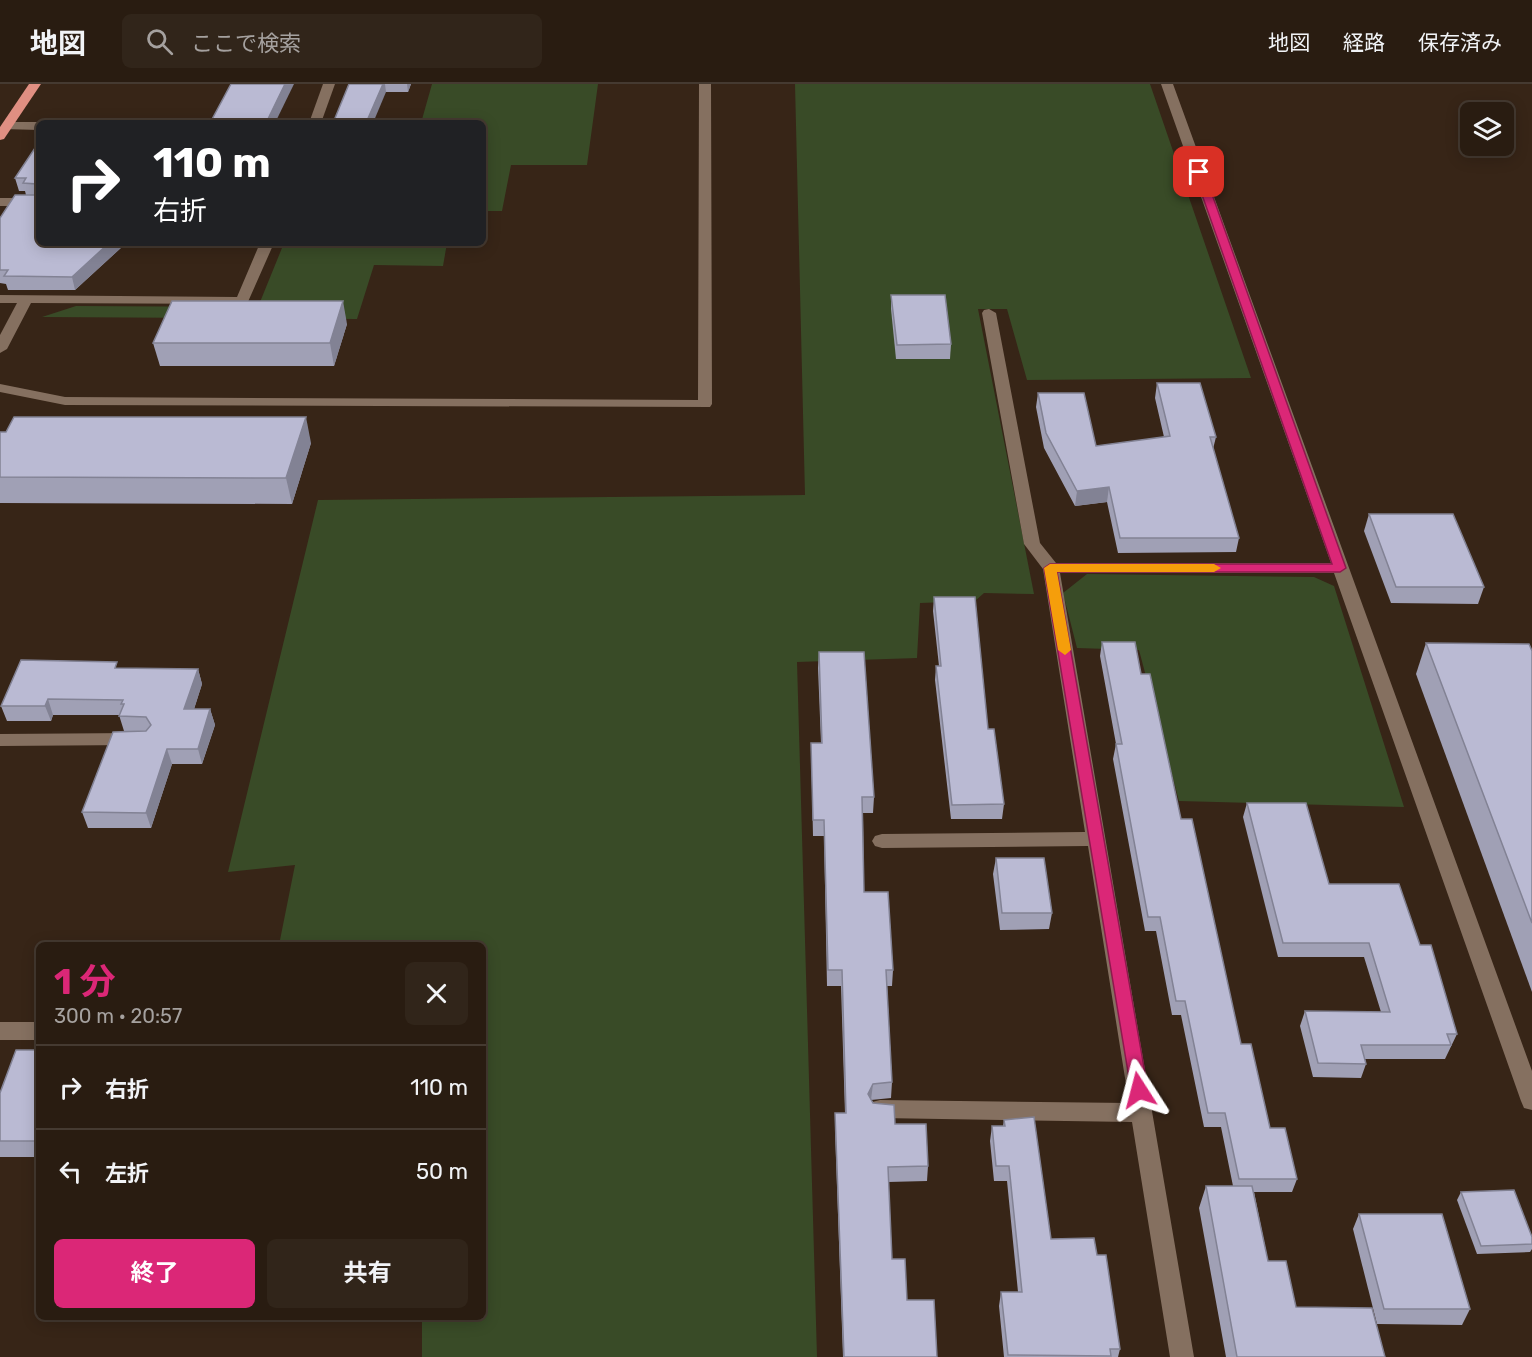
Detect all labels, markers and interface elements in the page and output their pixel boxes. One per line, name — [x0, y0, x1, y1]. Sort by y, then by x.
search box — [122, 14, 542, 68]
icon: search — [143, 25, 176, 58]
text: 地図 — [30, 27, 86, 60]
text: ここで検索 — [191, 30, 301, 57]
text: 地図 — [1268, 30, 1310, 55]
text: 経路 — [1343, 30, 1385, 55]
text: 保存済み — [1418, 30, 1502, 55]
map controls — [1460, 102, 1514, 156]
button: layers — [1460, 102, 1514, 156]
text: 110 m — [153, 138, 271, 188]
icon: right — [54, 144, 132, 222]
pin — [1173, 146, 1224, 197]
icon: arrive — [1182, 155, 1215, 188]
text: 右折 — [153, 195, 207, 227]
text: 1 分 — [54, 960, 116, 1003]
button: close — [405, 962, 468, 1025]
text: 300 m · 20:57 — [54, 1004, 182, 1028]
position arrow — [1107, 1058, 1171, 1122]
icon: right — [54, 1071, 87, 1104]
text: 110 m — [410, 1074, 468, 1101]
text: 右折 — [105, 1076, 149, 1103]
icon: left — [54, 1155, 87, 1188]
text: 50 m — [416, 1158, 468, 1185]
text: 左折 — [105, 1160, 149, 1187]
button: 終了 — [54, 1239, 255, 1308]
button: 共有 — [267, 1239, 468, 1308]

